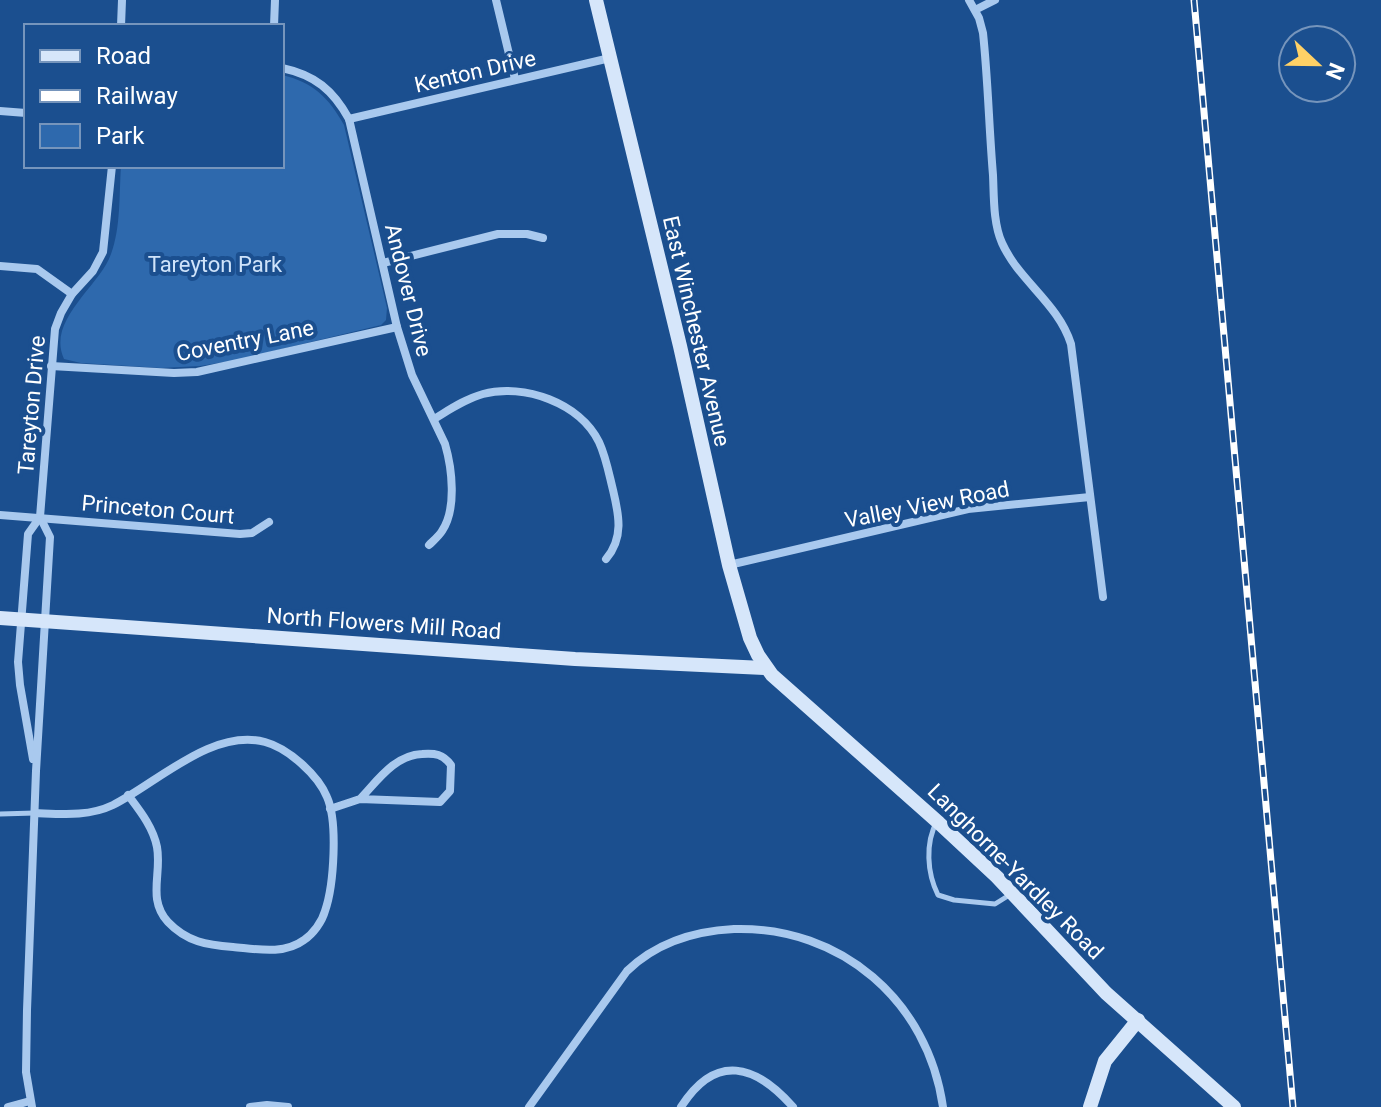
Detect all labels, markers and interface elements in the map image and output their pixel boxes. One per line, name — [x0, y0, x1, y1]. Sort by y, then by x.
legend — [24, 24, 284, 168]
north arrow — [1277, 24, 1357, 104]
text: Road — [96, 42, 151, 70]
street label: Kenton Drive — [412, 45, 538, 98]
text: N — [1321, 59, 1350, 83]
text: Railway — [96, 82, 178, 110]
text: Park — [96, 122, 145, 150]
street label: East Winchester Avenue — [658, 213, 735, 449]
street label: Andover Drive — [380, 221, 437, 359]
park label: Tareyton Park — [148, 252, 283, 277]
street label: Coventry Lane — [174, 315, 316, 366]
street label: Tareyton Drive — [13, 334, 50, 476]
street label: Valley View Road — [843, 476, 1011, 533]
street label: Princeton Court — [80, 490, 235, 529]
street label: North Flowers Mill Road — [266, 603, 502, 644]
street label: Langhorne-Yardley Road — [923, 779, 1108, 964]

